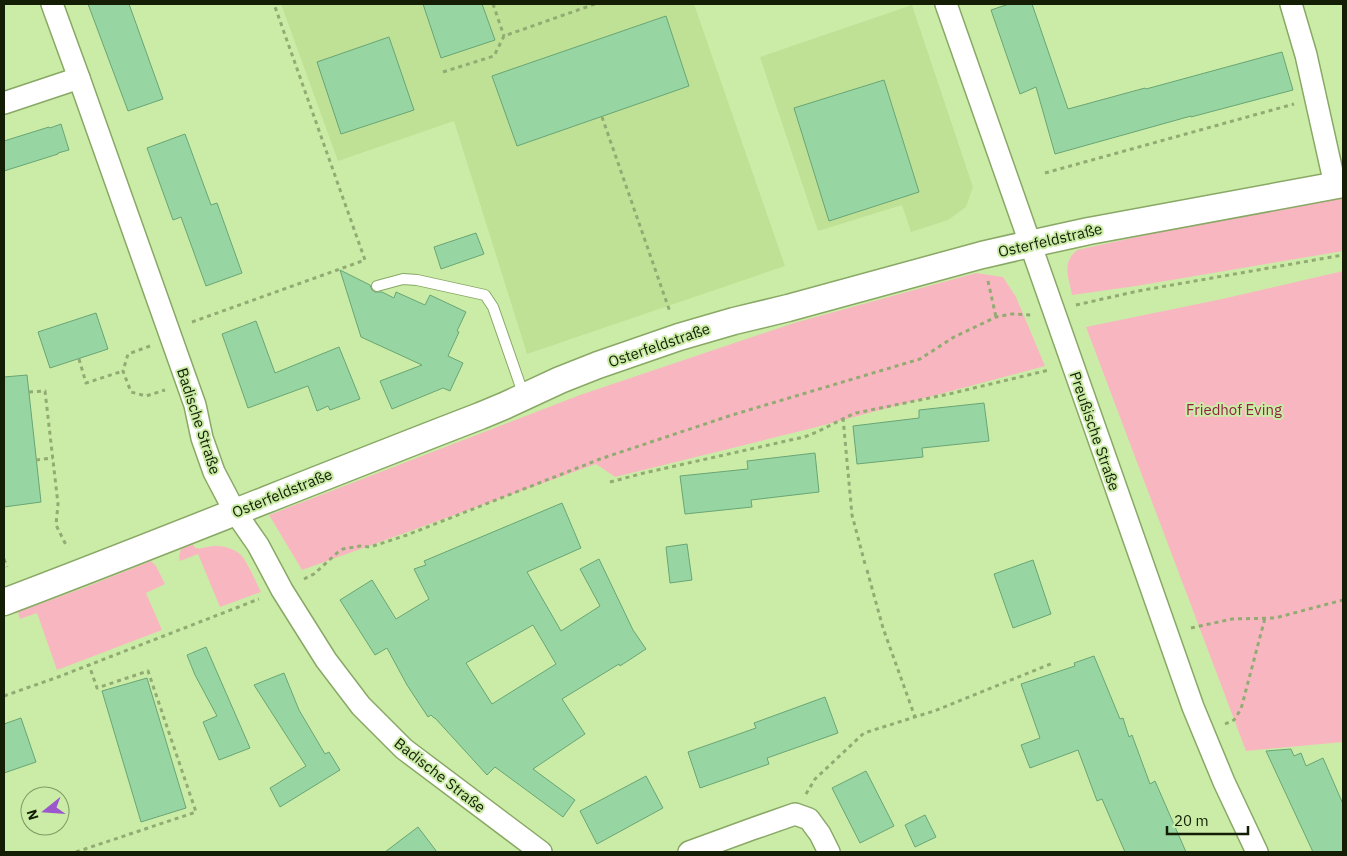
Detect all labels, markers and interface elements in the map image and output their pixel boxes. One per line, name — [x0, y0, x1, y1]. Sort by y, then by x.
street label: Osterfeldstraße — [996, 219, 1104, 261]
street label: Osterfeldstraße — [606, 319, 712, 371]
street label: Badische Straße — [173, 365, 225, 477]
street label: Preußische Straße — [1066, 369, 1124, 493]
park label: Friedhof Eving — [1186, 400, 1282, 419]
street label: Osterfeldstraße — [229, 464, 335, 522]
street label: Badische Straße — [391, 733, 489, 817]
north arrow — [20, 786, 70, 836]
scale bar — [1167, 804, 1248, 836]
text: N — [22, 807, 43, 822]
text: 20 m — [1174, 811, 1209, 830]

